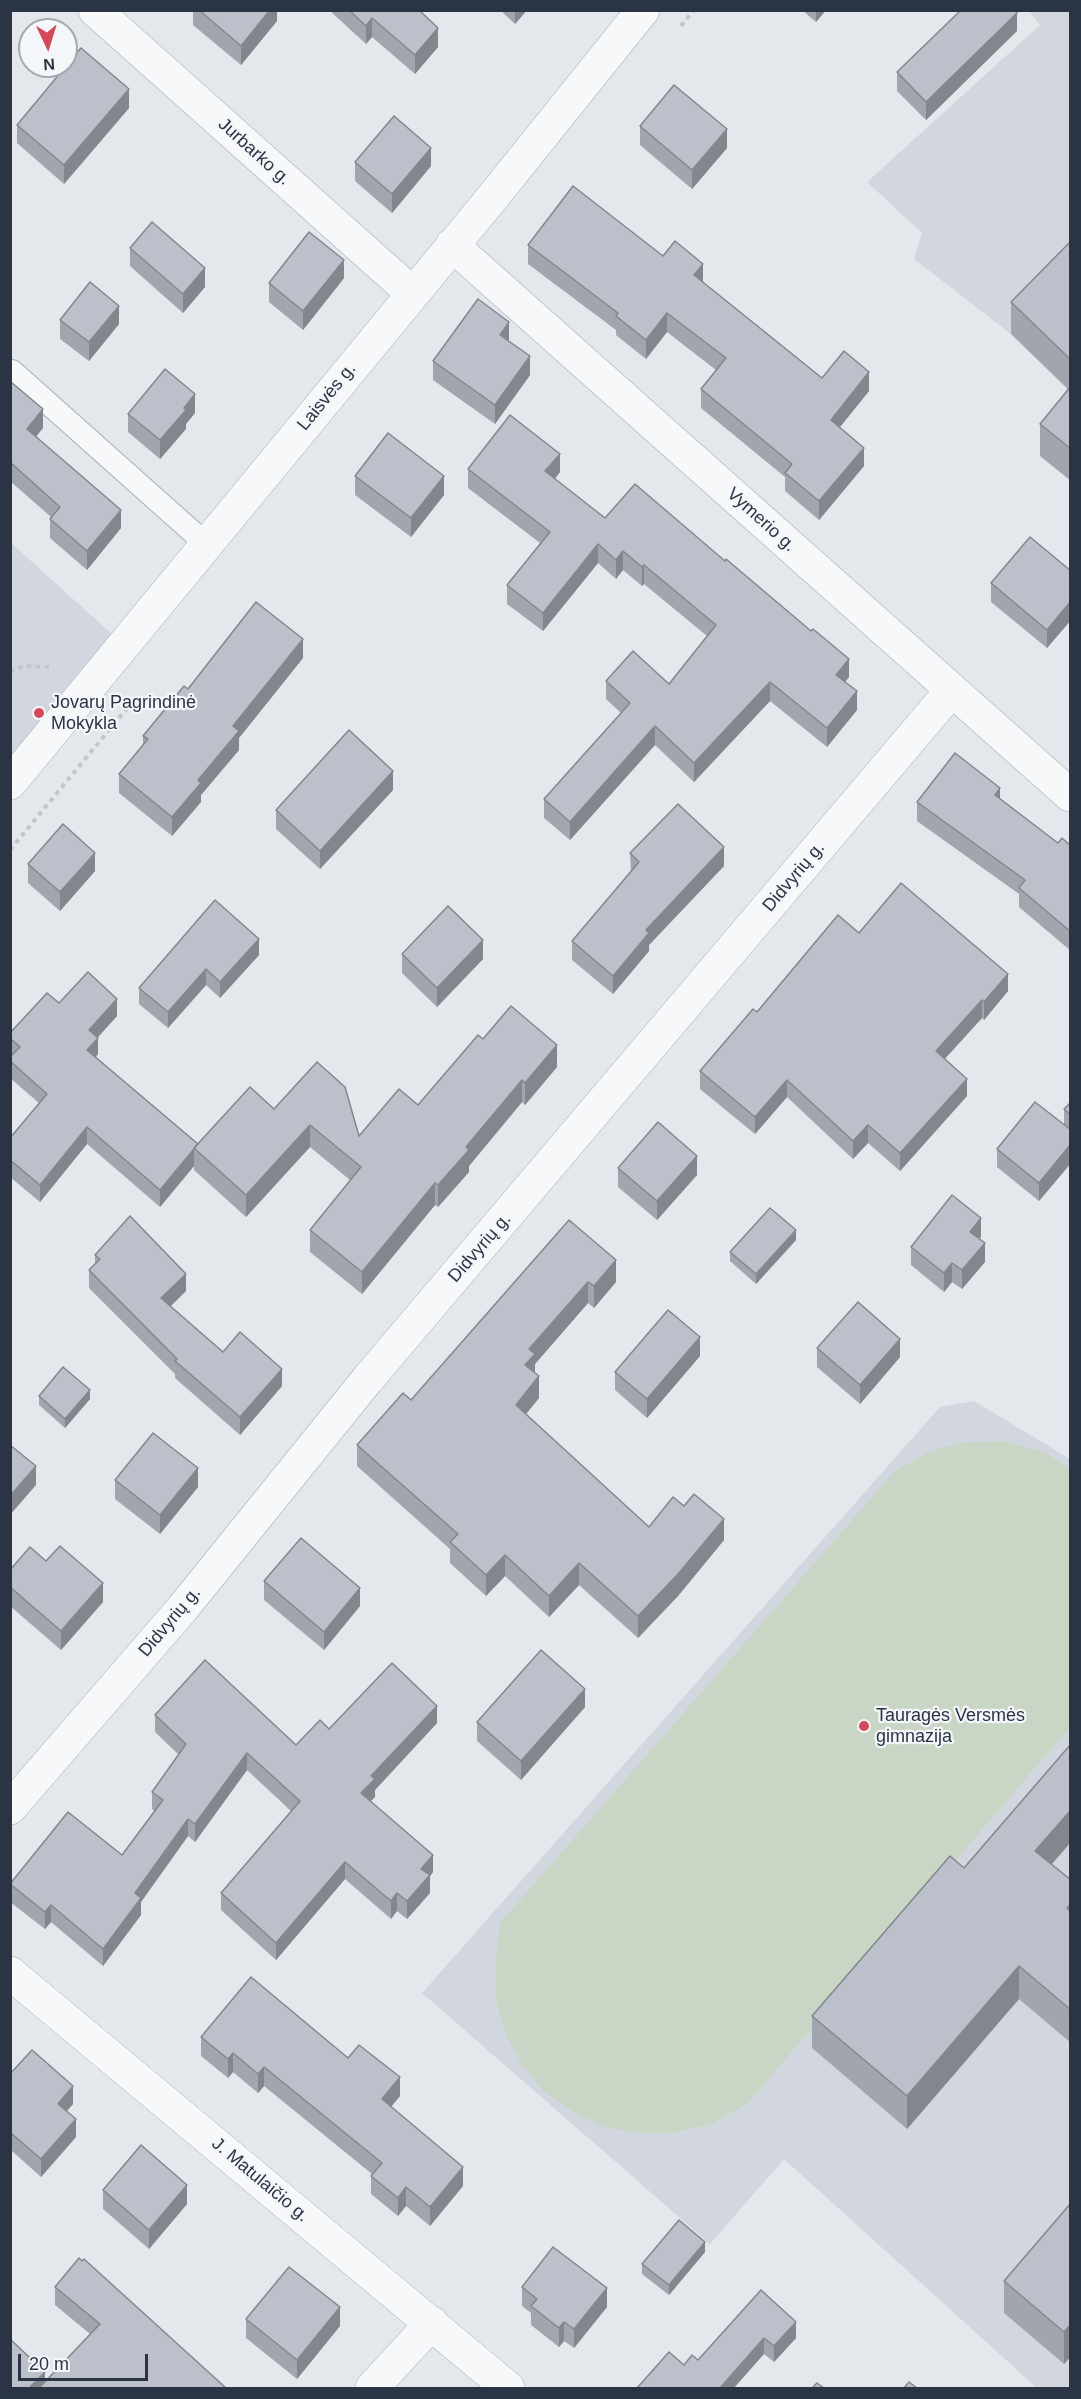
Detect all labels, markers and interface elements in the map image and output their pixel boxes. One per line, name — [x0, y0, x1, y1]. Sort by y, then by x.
north arrow — [18, 18, 78, 78]
text: N — [43, 56, 56, 73]
street label: Jurbarko g. — [213, 114, 295, 190]
street label: Laisvės g. — [293, 359, 361, 435]
street label: Vymerio g. — [722, 483, 800, 557]
place label: Jovarų Pagrindinė Mokykla — [51, 692, 196, 734]
marker: Jovarų Pagrindinė Mokykla — [32, 706, 46, 720]
street label: Didvyrių g. — [758, 837, 830, 917]
street label: Didvyrių g. — [444, 1209, 516, 1287]
street label: Didvyrių g. — [134, 1582, 206, 1662]
place label: Tauragės Versmės gimnazija — [876, 1705, 1025, 1748]
marker: Tauragės Versmės gimnazija — [857, 1719, 871, 1733]
street label: J. Matulaičio g. — [207, 2133, 313, 2227]
scale bar — [21, 2342, 152, 2380]
text: 20 m — [29, 2354, 69, 2374]

